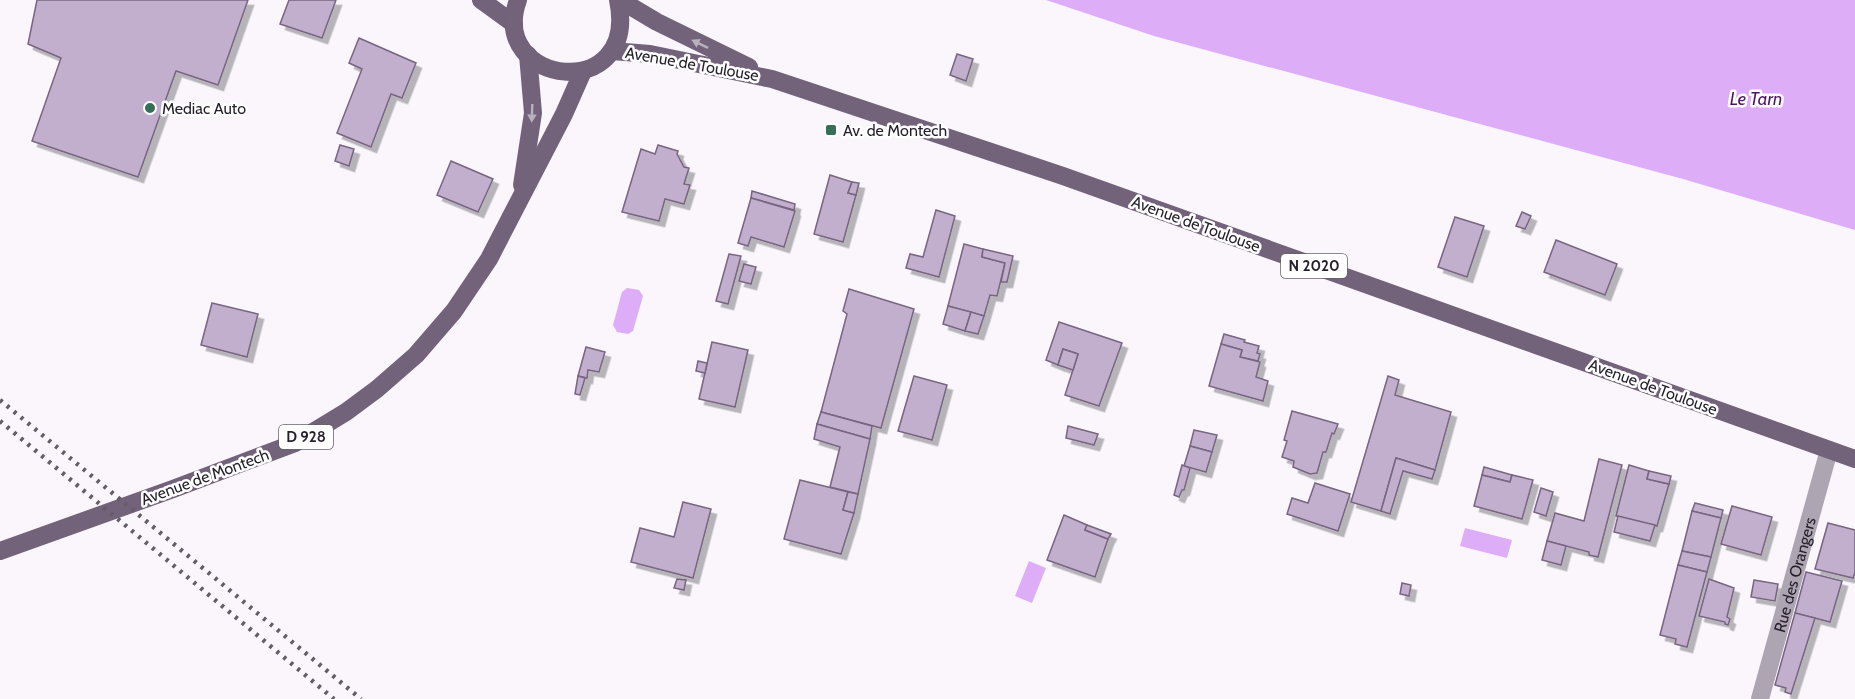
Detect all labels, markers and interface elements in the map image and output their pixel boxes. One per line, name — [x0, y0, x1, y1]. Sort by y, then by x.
one-way arrow — [692, 39, 709, 48]
street label: Avenue de Toulouse — [624, 43, 760, 85]
water label: Le Tarn — [1730, 88, 1782, 110]
place label: Mediac Auto — [162, 99, 246, 118]
marker: Mediac Auto — [143, 101, 157, 115]
one-way arrow — [527, 104, 536, 123]
place label: Av. de Montech — [843, 121, 947, 140]
marker: Av. de Montech — [824, 123, 838, 137]
street label: Avenue de Toulouse — [1129, 192, 1263, 256]
road number: N 2020 — [1281, 254, 1347, 278]
street label: Avenue de Toulouse — [1586, 355, 1720, 419]
road number: D 928 — [279, 425, 333, 449]
street label: Avenue de Montech — [138, 445, 272, 509]
street label: Rue des Orangers — [1769, 515, 1820, 634]

